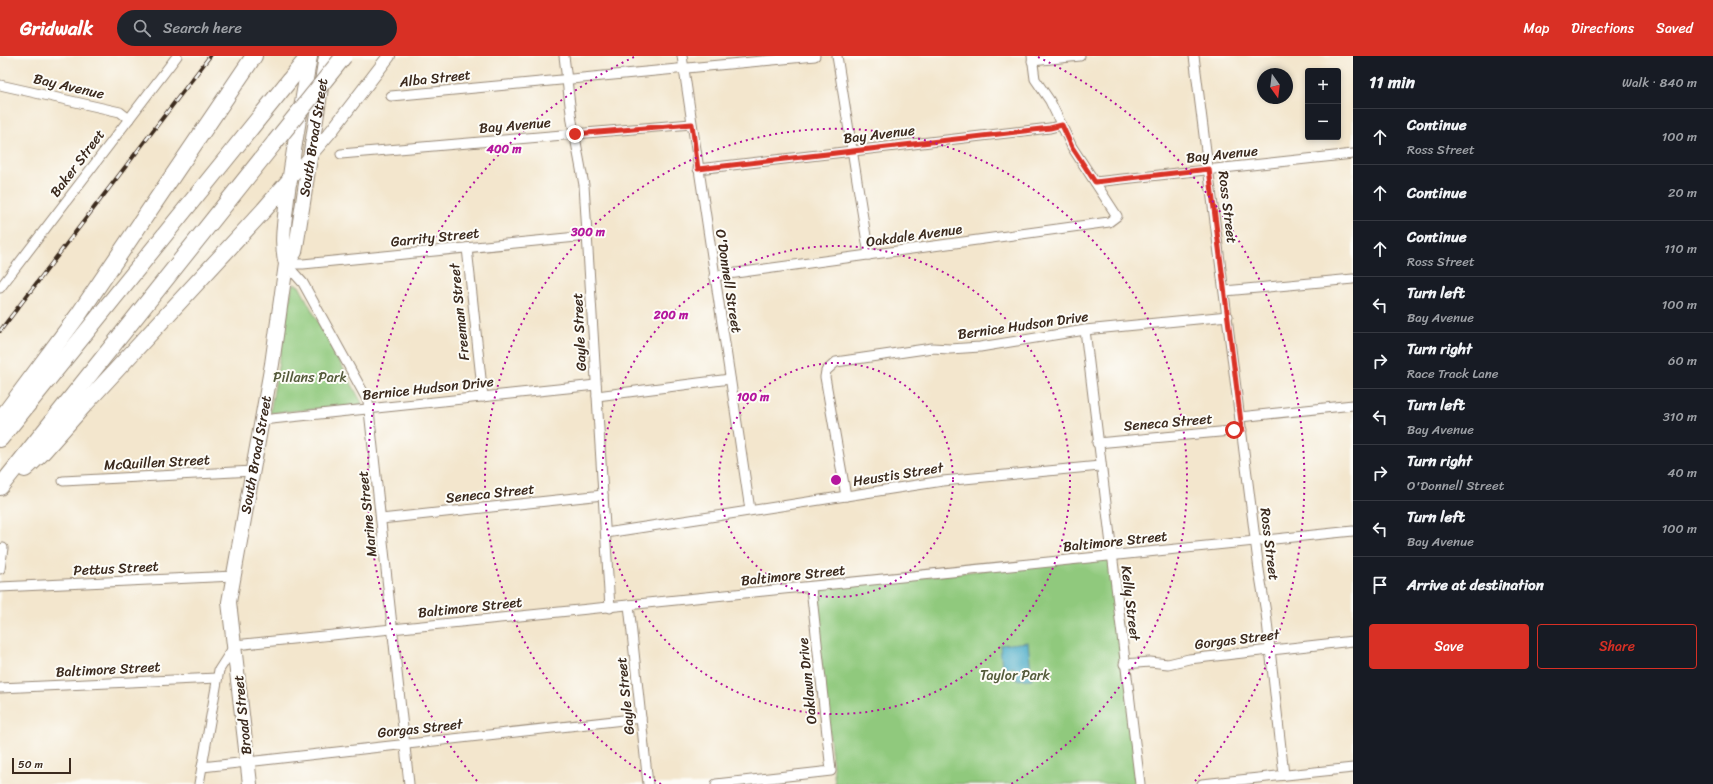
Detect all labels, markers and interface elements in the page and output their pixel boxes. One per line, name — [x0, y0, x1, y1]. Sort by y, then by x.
search box — [117, 10, 397, 46]
text: Gridwalk — [20, 12, 93, 45]
text: Search here — [163, 15, 242, 41]
text: Map — [1523, 16, 1549, 41]
text: Directions — [1571, 16, 1634, 41]
text: Saved — [1656, 16, 1693, 41]
icon: search — [131, 17, 153, 39]
street label: Alba Street — [397, 62, 472, 95]
street label: Bay Avenue — [31, 66, 107, 107]
text: 11 min — [1369, 67, 1415, 97]
north arrow — [1257, 68, 1293, 104]
map controls — [1305, 68, 1341, 140]
button: + — [1305, 68, 1341, 104]
text: Walk · 840 m — [1622, 71, 1697, 94]
street label: South Broad Street — [292, 76, 335, 199]
button: − — [1305, 104, 1341, 140]
street label: Bay Avenue — [478, 110, 552, 141]
text: Continue — [1407, 112, 1467, 138]
street label: Bay Avenue — [842, 118, 916, 151]
street label: Baker Street — [43, 124, 111, 203]
route end — [566, 125, 584, 143]
text: 100 m — [1662, 125, 1697, 148]
icon: ahead — [1369, 126, 1391, 148]
text: 400 m — [485, 138, 522, 160]
street label: Bay Avenue — [1185, 138, 1259, 171]
text: Ross Street — [1407, 138, 1475, 161]
street label: Ross Street — [1211, 169, 1244, 245]
text: Continue — [1407, 180, 1467, 206]
text: 20 m — [1668, 181, 1697, 204]
icon: ahead — [1369, 182, 1391, 204]
street label: Oakdale Avenue — [864, 216, 964, 255]
street label: Garrity Street — [390, 220, 481, 255]
text: 300 m — [570, 221, 606, 243]
text: Continue — [1407, 224, 1467, 250]
street label: O'Donnell Street — [708, 227, 749, 335]
text: 110 m — [1664, 237, 1697, 260]
icon: ahead — [1369, 238, 1391, 260]
text: Ross Street — [1407, 250, 1475, 273]
street label: Freeman Street — [442, 261, 477, 362]
text: Turn left — [1407, 280, 1465, 306]
street label: Gayle Street — [565, 292, 594, 372]
text: 100 m — [1662, 293, 1697, 316]
icon: left — [1369, 294, 1391, 316]
text: 200 m — [653, 304, 689, 326]
street label: Bernice Hudson Drive — [956, 304, 1090, 347]
text: Bay Avenue — [1407, 306, 1474, 329]
text: Turn right — [1407, 336, 1472, 362]
text: 60 m — [1668, 349, 1697, 372]
icon: right — [1369, 350, 1391, 372]
text: Race Track Lane — [1407, 362, 1499, 385]
park label: Pillans Park — [273, 365, 347, 390]
street label: Bernice Hudson Drive — [361, 369, 495, 408]
text: 100 m — [737, 386, 770, 408]
text: Turn left — [1407, 392, 1465, 418]
street label: South Broad Street — [233, 394, 279, 516]
text: 310 m — [1663, 405, 1697, 428]
street label: Seneca Street — [1123, 406, 1214, 439]
icon: left — [1369, 406, 1391, 428]
text: Bay Avenue — [1407, 418, 1474, 441]
route start — [1225, 421, 1243, 439]
street label: McQuillen Street — [103, 447, 211, 478]
text: Turn right — [1407, 448, 1472, 474]
street label: Heustis Street — [851, 455, 946, 494]
text: 40 m — [1667, 461, 1697, 484]
icon: right — [1369, 462, 1391, 484]
street label: Marine Street — [351, 470, 384, 558]
centre of rings — [829, 473, 843, 487]
text: O'Donnell Street — [1407, 474, 1504, 497]
street label: Seneca Street — [444, 476, 536, 511]
text: Turn left — [1407, 504, 1465, 530]
street label: Ross Street — [1253, 506, 1286, 582]
text: 100 m — [1662, 517, 1697, 540]
icon: left — [1369, 518, 1391, 540]
street label: Baltimore Street — [1062, 524, 1168, 559]
text: Bay Avenue — [1407, 530, 1474, 553]
street label: Pettus Street — [73, 554, 159, 583]
street label: Baltimore Street — [740, 558, 846, 593]
street label: Kelly Street — [1114, 564, 1148, 643]
text: Arrive at destination — [1407, 572, 1544, 598]
icon: arrive — [1369, 574, 1391, 596]
street label: Baltimore Street — [417, 590, 523, 625]
street label: Gorgas Street — [1193, 622, 1282, 657]
button: Save — [1369, 624, 1529, 669]
button: Share — [1537, 624, 1697, 669]
street label: Oaklawn Drive — [791, 636, 824, 726]
street label: Baltimore Street — [55, 654, 161, 685]
street label: Gayle Street — [609, 656, 642, 736]
park label: Taylor Park — [980, 663, 1051, 688]
street label: Broad Street — [226, 674, 259, 756]
street label: Gorgas Street — [376, 711, 465, 745]
text: 50 m — [18, 755, 43, 774]
scale bar — [12, 756, 71, 775]

